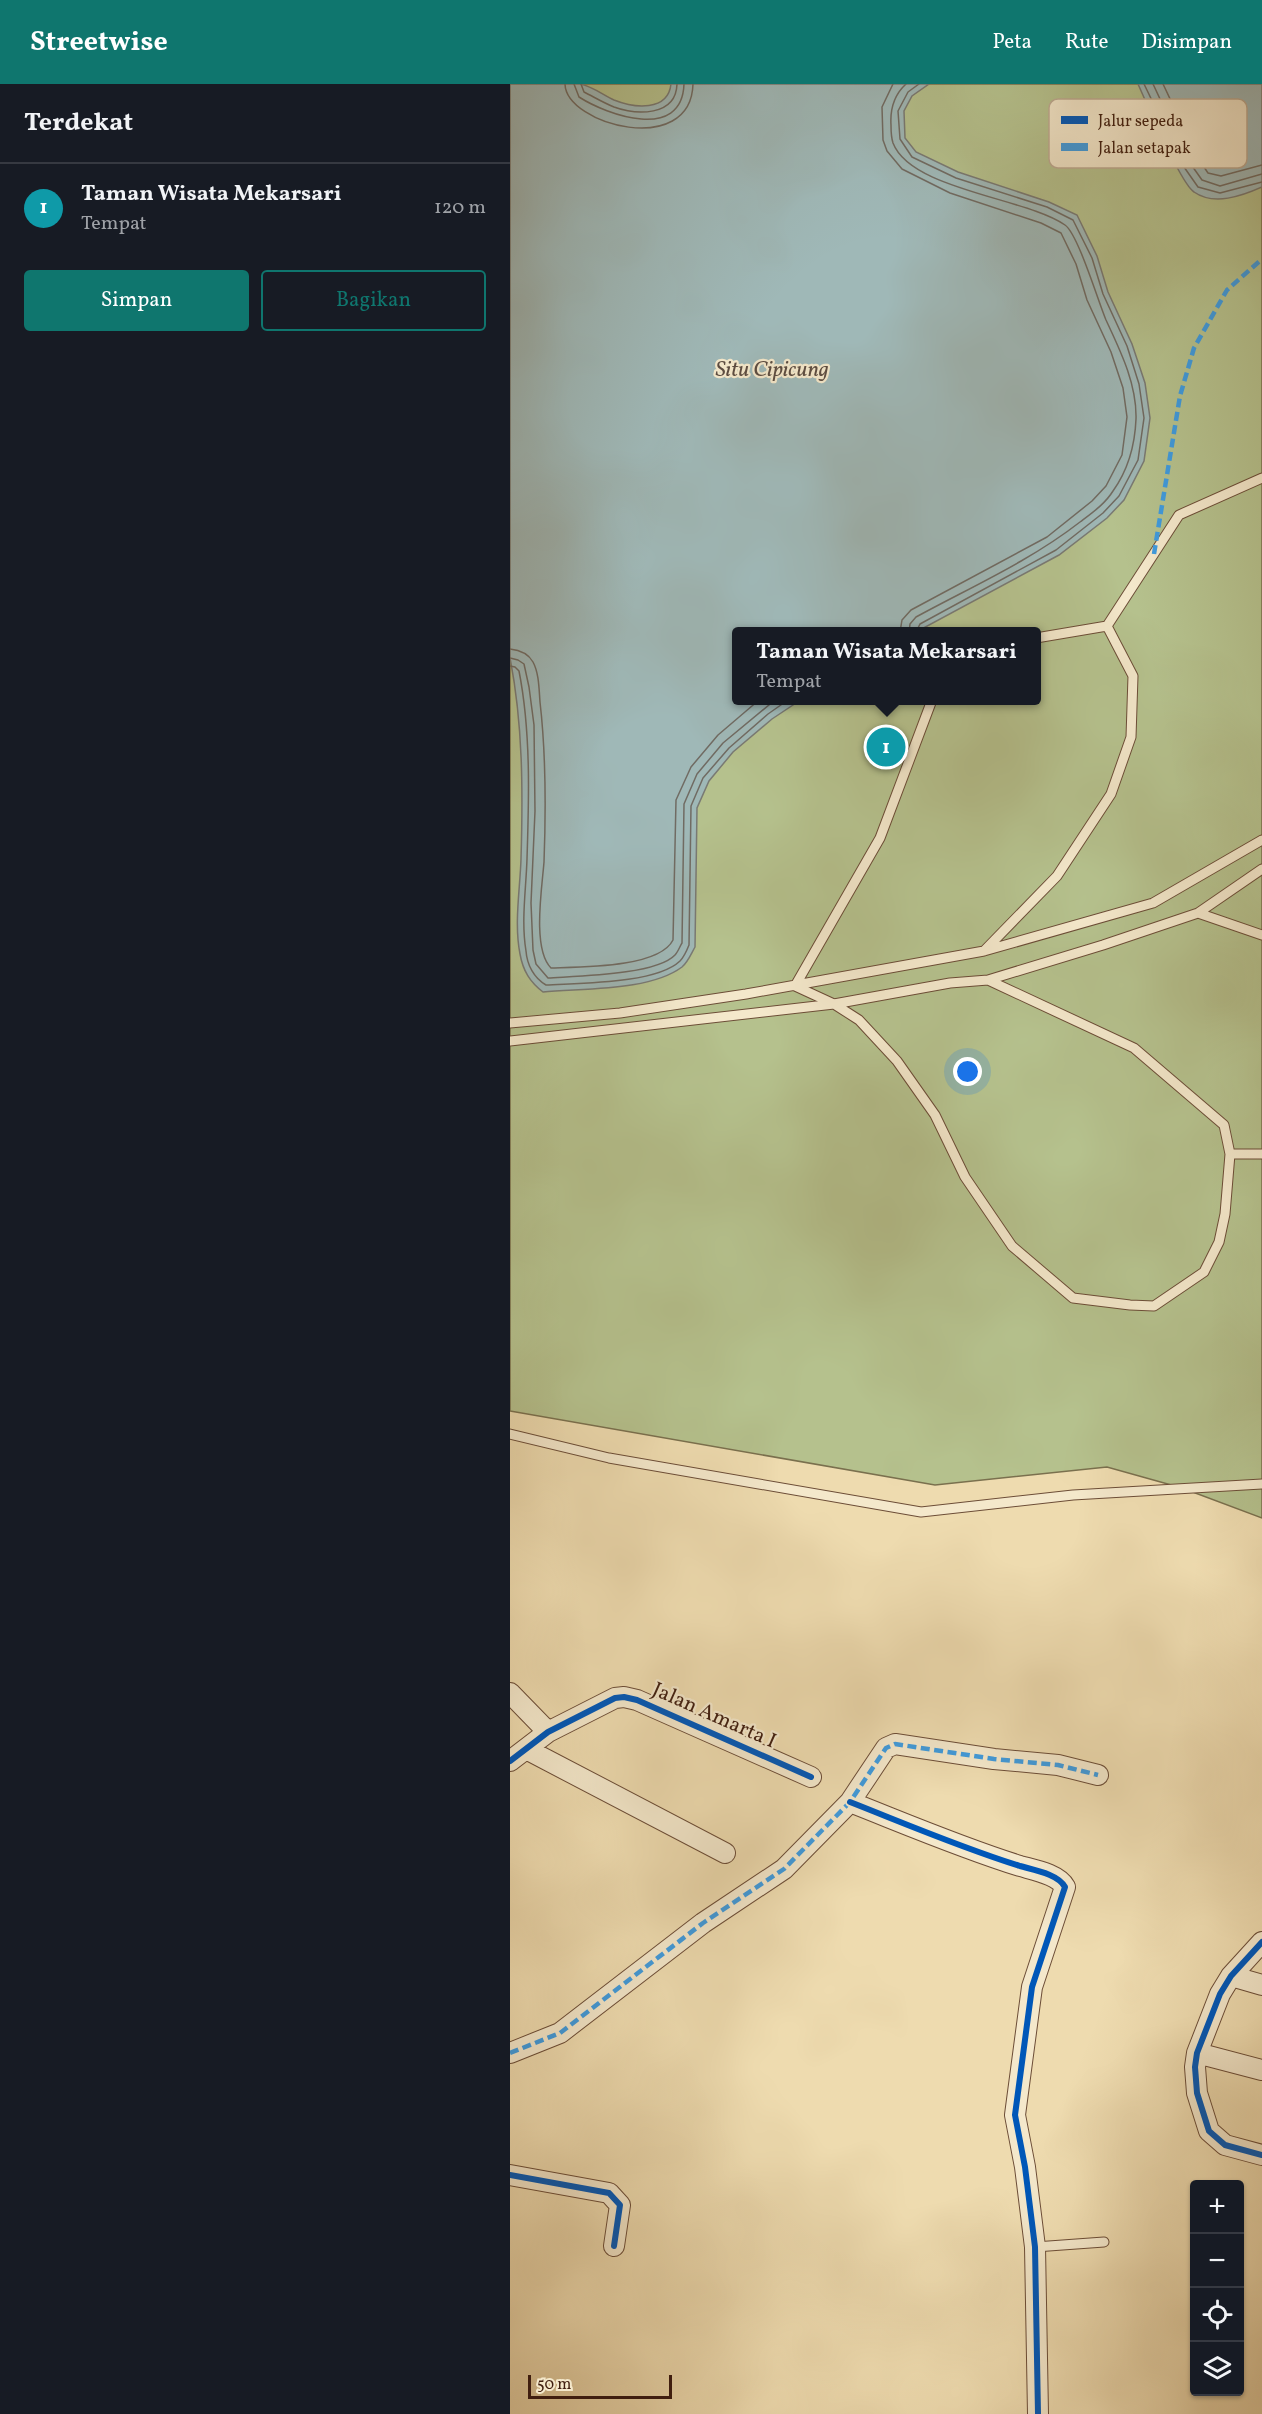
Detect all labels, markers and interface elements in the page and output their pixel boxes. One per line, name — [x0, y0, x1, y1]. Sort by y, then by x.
text: Streetwise — [30, 23, 168, 62]
text: Peta — [993, 28, 1032, 57]
text: Rute — [1065, 28, 1108, 57]
text: Disimpan — [1141, 28, 1232, 57]
legend — [1049, 99, 1247, 168]
text: Terdekat — [24, 105, 133, 141]
text: Jalur sepeda — [1098, 111, 1183, 133]
text: Jalan setapak — [1098, 138, 1191, 160]
text: Taman Wisata Mekarsari — [81, 179, 342, 210]
text: 1 — [39, 194, 48, 222]
text: 120 m — [434, 194, 486, 222]
text: Tempat — [81, 210, 147, 238]
button: Simpan — [24, 270, 249, 331]
button: Bagikan — [261, 270, 486, 331]
water label: Situ Cipicung — [715, 355, 829, 386]
popup — [732, 627, 1041, 705]
text: Taman Wisata Mekarsari — [756, 637, 1017, 668]
text: Tempat — [756, 668, 822, 696]
pin: 1 — [866, 724, 905, 770]
your location — [953, 1057, 982, 1086]
street label: Jalan Amarta I — [647, 1676, 781, 1756]
map controls — [1190, 2180, 1244, 2396]
button: + — [1190, 2180, 1244, 2234]
button: − — [1190, 2234, 1244, 2288]
button: locate — [1190, 2288, 1244, 2342]
button: layers — [1190, 2342, 1244, 2396]
scale bar — [528, 2372, 672, 2400]
text: 50 m — [537, 2374, 571, 2396]

